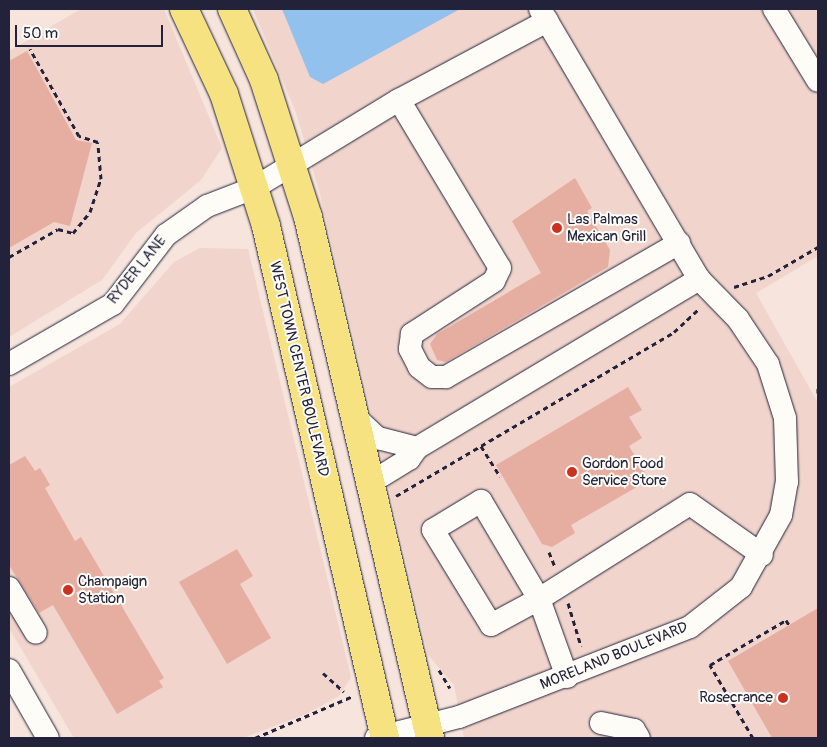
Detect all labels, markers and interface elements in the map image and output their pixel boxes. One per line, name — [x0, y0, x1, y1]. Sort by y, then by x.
scale bar — [18, 15, 165, 47]
text: 50 m — [23, 24, 58, 43]
place label: Las Palmas Mexican Grill — [567, 210, 646, 245]
marker: Las Palmas Mexican Grill — [551, 222, 563, 234]
street label: RYDER LANE — [104, 232, 170, 308]
street label: WEST TOWN CENTER BOULEVARD — [265, 260, 333, 478]
place label: Gordon Food Service Store — [582, 454, 666, 489]
marker: Gordon Food Service Store — [566, 466, 578, 478]
place label: Champaign Station — [78, 572, 147, 607]
marker: Champaign Station — [62, 584, 74, 596]
street label: MORELAND BOULEVARD — [538, 618, 690, 694]
place label: Rosecrance — [699, 689, 773, 707]
marker: Rosecrance — [777, 692, 789, 704]

